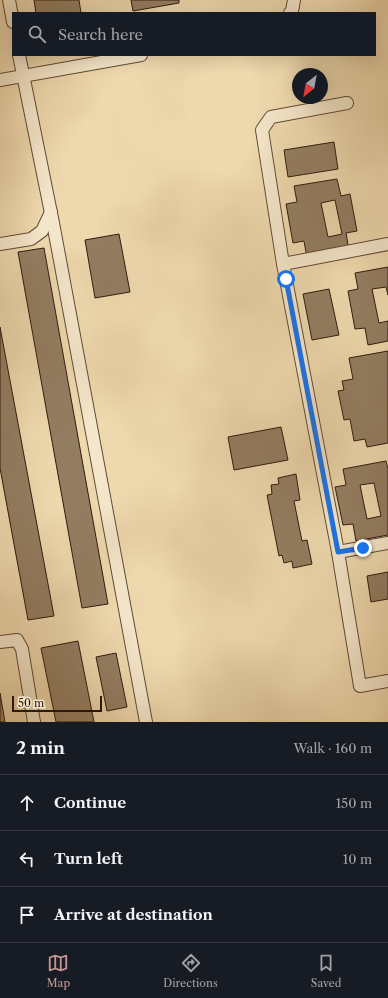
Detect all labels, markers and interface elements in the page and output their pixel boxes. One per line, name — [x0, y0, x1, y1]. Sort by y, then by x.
search box — [12, 12, 376, 56]
icon: search — [26, 23, 48, 45]
text: Search here — [58, 25, 143, 44]
north arrow — [292, 68, 328, 104]
route start — [277, 270, 295, 288]
route end — [354, 539, 372, 557]
scale bar — [12, 694, 102, 713]
text: 50 m — [18, 696, 44, 710]
text: 2 min — [16, 738, 65, 758]
text: Walk · 160 m — [293, 740, 372, 756]
icon: ahead — [16, 792, 38, 814]
text: Continue — [54, 793, 126, 812]
text: 150 m — [336, 795, 372, 811]
icon: left — [16, 848, 38, 870]
text: Turn left — [54, 849, 123, 868]
text: 10 m — [343, 851, 372, 867]
icon: arrive — [16, 904, 38, 926]
text: Arrive at destination — [54, 905, 213, 924]
tab: Map — [47, 952, 70, 990]
tab: Directions — [163, 952, 218, 990]
tab: Saved — [311, 952, 341, 990]

